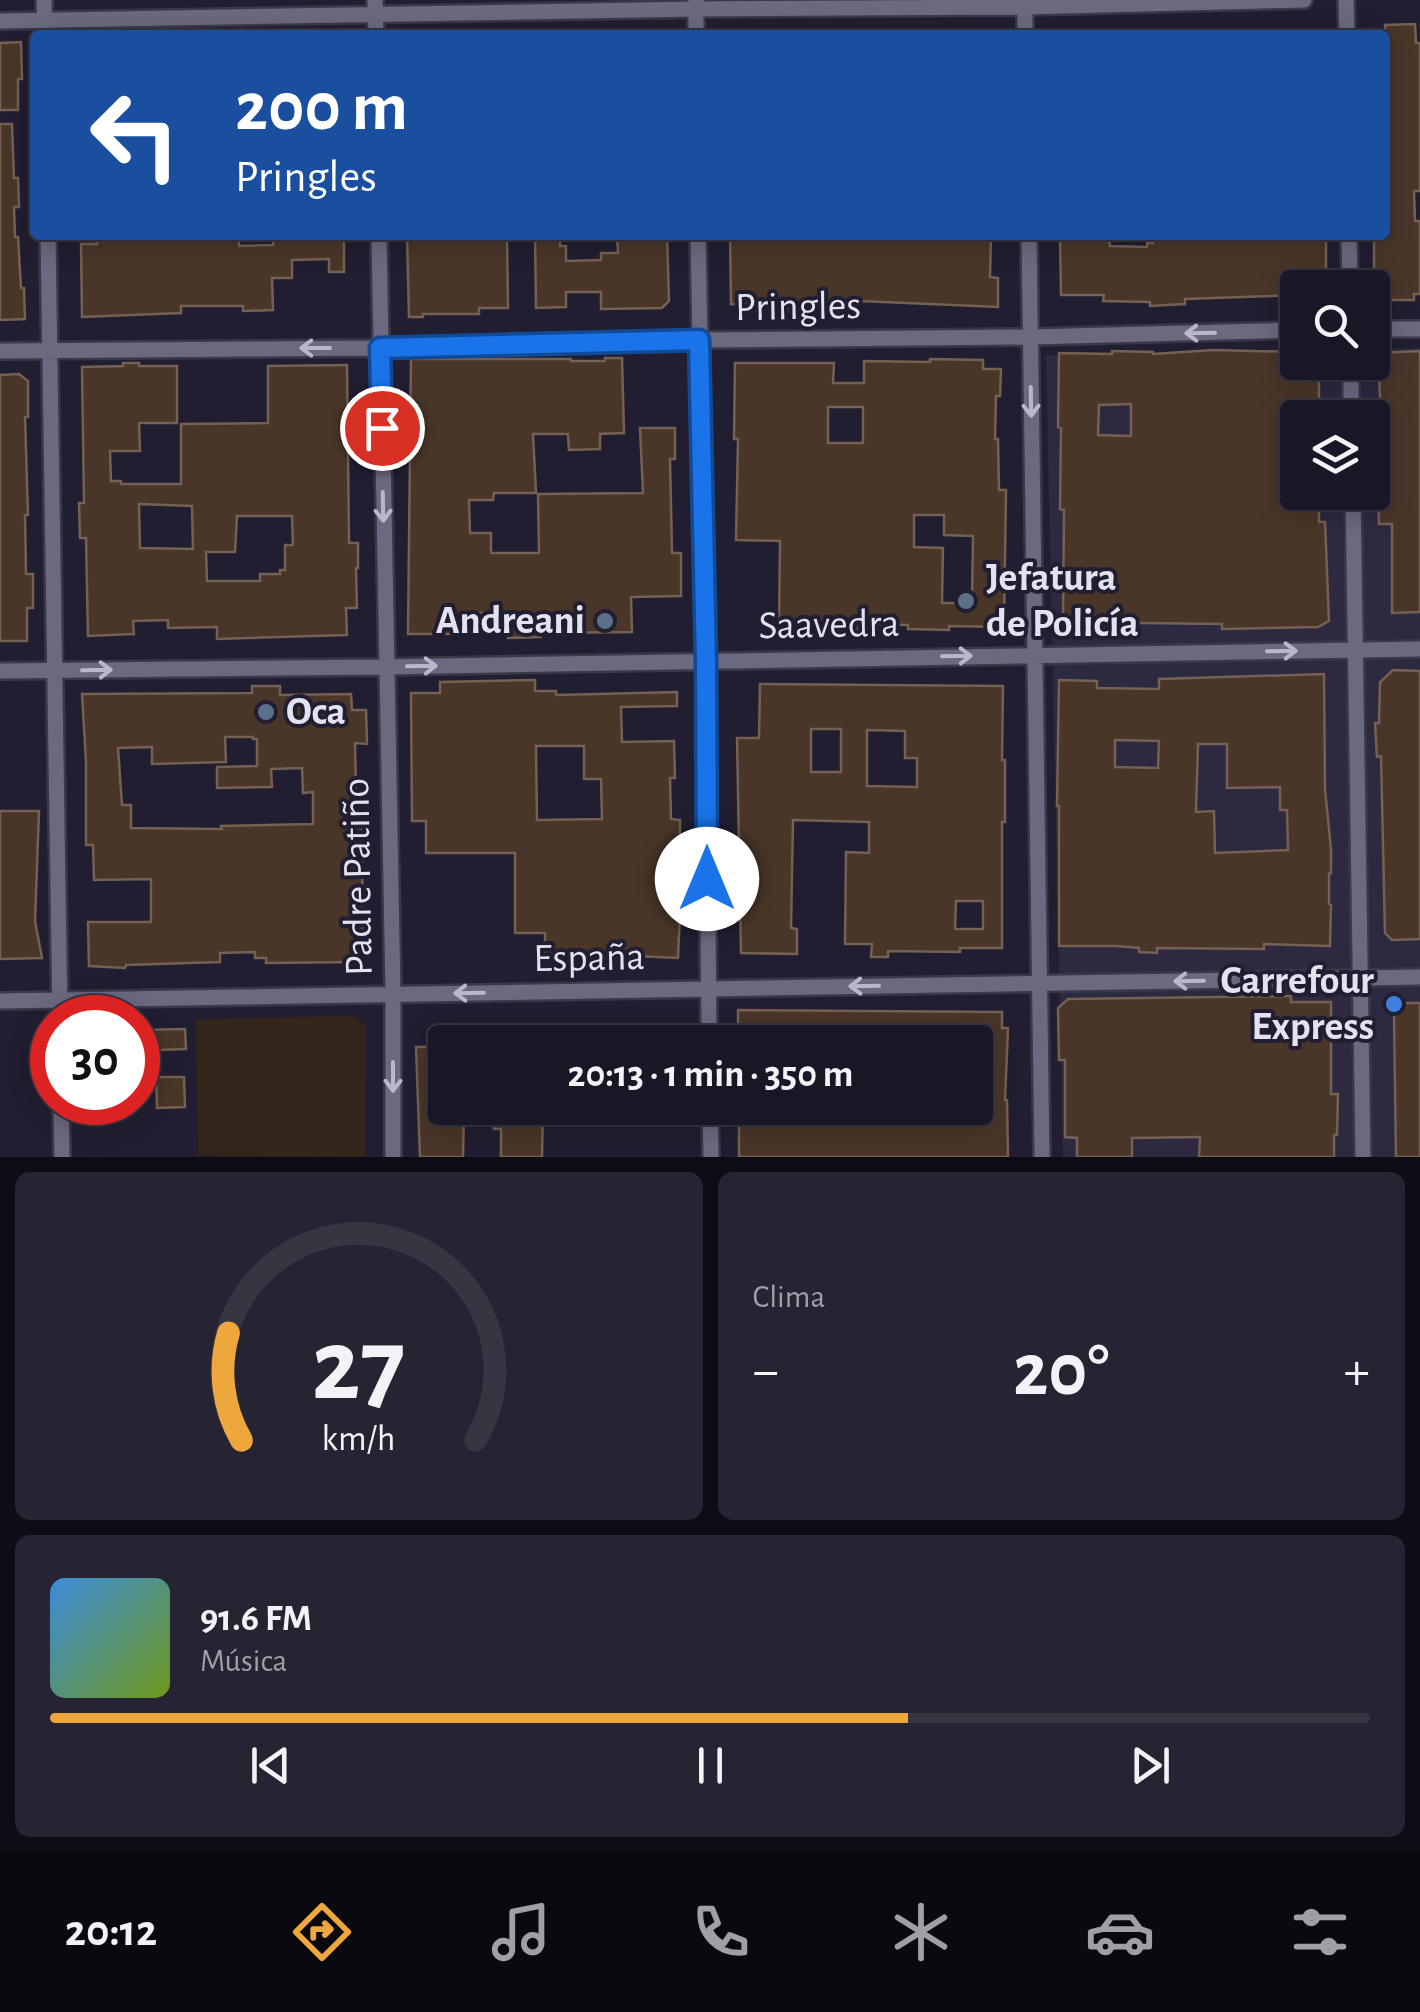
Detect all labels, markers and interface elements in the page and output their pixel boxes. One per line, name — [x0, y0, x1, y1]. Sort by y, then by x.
icon: left — [70, 70, 200, 200]
text: 200 m — [235, 73, 408, 143]
text: Pringles — [235, 155, 377, 200]
map controls — [1280, 270, 1390, 510]
button: search — [1280, 270, 1390, 380]
street label: Pringles — [735, 286, 861, 328]
one-way arrow — [1185, 323, 1217, 342]
one-way arrow — [300, 338, 332, 358]
pin — [340, 386, 425, 471]
one-way arrow — [1022, 386, 1041, 418]
button: layers — [1280, 400, 1390, 510]
icon: arrive — [355, 401, 410, 456]
one-way arrow — [374, 490, 392, 523]
place label: Jefatura de Policía — [986, 558, 1139, 644]
marker: Jefatura de Policía — [955, 590, 977, 612]
place label: Andreani — [436, 601, 585, 641]
street label: Saavedra — [758, 604, 900, 646]
marker: Andreani — [594, 610, 616, 632]
one-way arrow — [1266, 641, 1298, 660]
one-way arrow — [940, 646, 973, 666]
one-way arrow — [406, 657, 438, 676]
one-way arrow — [80, 660, 113, 680]
place label: Oca — [286, 692, 346, 732]
marker: Oca — [255, 701, 277, 723]
street label: Padre Patiño — [336, 778, 380, 976]
position arrow — [655, 827, 759, 931]
street label: España — [533, 937, 645, 979]
place label: Carrefour Express — [1221, 961, 1374, 1047]
one-way arrow — [1174, 971, 1206, 990]
one-way arrow — [849, 977, 881, 996]
one-way arrow — [454, 984, 486, 1002]
marker: Carrefour Express — [1383, 993, 1405, 1015]
speed limit sign: 30 — [30, 995, 160, 1125]
text: 20:13 · 1 min · 350 m — [568, 1056, 853, 1094]
one-way arrow — [384, 1060, 402, 1093]
text: Clima — [753, 1281, 825, 1313]
text: 27 — [312, 1315, 406, 1419]
text: 20° — [1013, 1334, 1109, 1409]
text: − — [753, 1344, 779, 1399]
text: + — [1344, 1344, 1370, 1399]
text: km/h — [322, 1421, 396, 1457]
text: 91.6 FM — [200, 1600, 312, 1638]
text: Música — [200, 1645, 287, 1677]
icon: previous — [243, 1738, 298, 1793]
icon: pause — [683, 1738, 738, 1793]
icon: next — [1123, 1738, 1178, 1793]
icon: directions — [287, 1897, 357, 1967]
icon: music — [486, 1897, 556, 1967]
icon: phone — [686, 1897, 756, 1967]
icon: climate — [886, 1897, 956, 1967]
icon: car — [1085, 1897, 1155, 1967]
icon: filters — [1285, 1897, 1355, 1967]
text: 20:12 — [65, 1909, 157, 1954]

